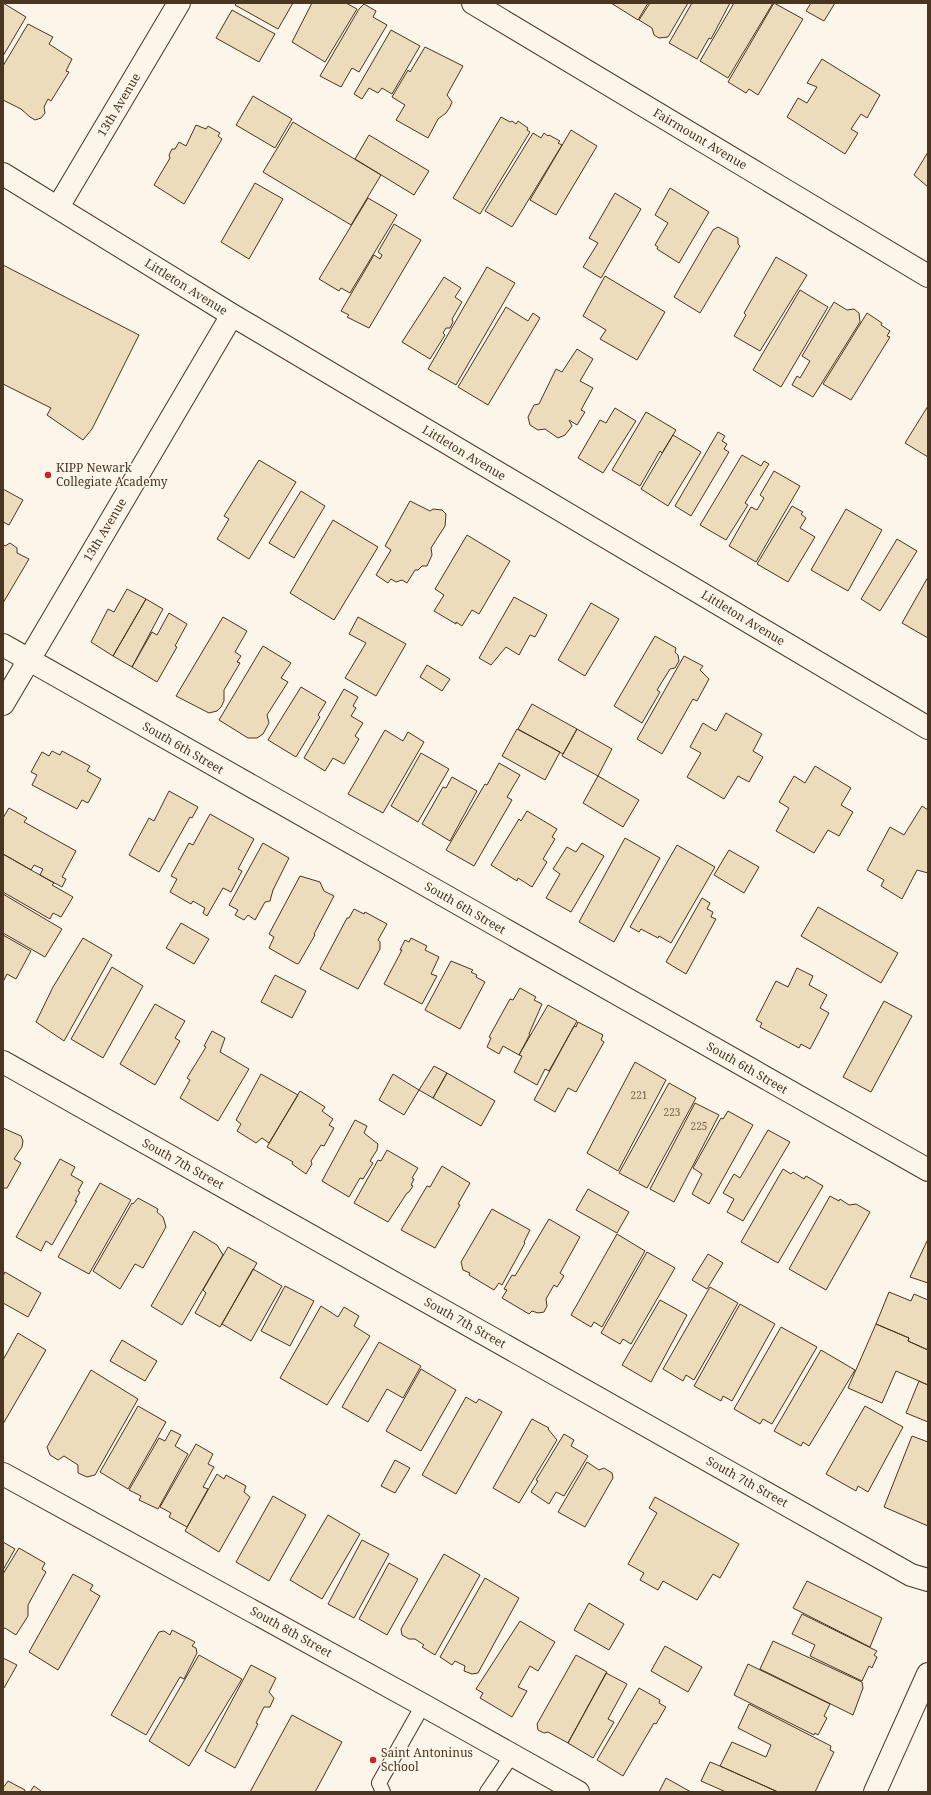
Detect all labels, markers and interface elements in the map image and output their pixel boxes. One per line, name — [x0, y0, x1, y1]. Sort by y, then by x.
street label: 13th Avenue — [93, 70, 144, 140]
street label: Fairmount Avenue — [650, 104, 750, 173]
street label: Littleton Avenue — [142, 254, 231, 319]
street label: Littleton Avenue — [419, 421, 509, 484]
place label: KIPP Newark Collegiate Academy — [56, 459, 168, 490]
marker: KIPP Newark Collegiate Academy — [43, 470, 53, 480]
street label: 13th Avenue — [79, 495, 130, 565]
street label: Littleton Avenue — [698, 586, 788, 649]
street label: South 6th Street — [140, 717, 227, 778]
street label: South 6th Street — [422, 877, 509, 938]
street label: South 6th Street — [704, 1037, 791, 1098]
house number: 221 — [631, 1088, 647, 1102]
house number: 223 — [664, 1105, 681, 1119]
house number: 225 — [691, 1119, 707, 1133]
street label: South 7th Street — [139, 1134, 227, 1193]
street label: South 7th Street — [421, 1293, 509, 1352]
street label: South 7th Street — [703, 1452, 791, 1511]
street label: South 8th Street — [247, 1602, 335, 1661]
place label: Saint Antoninus School — [381, 1744, 473, 1775]
marker: Saint Antoninus School — [368, 1755, 378, 1765]

